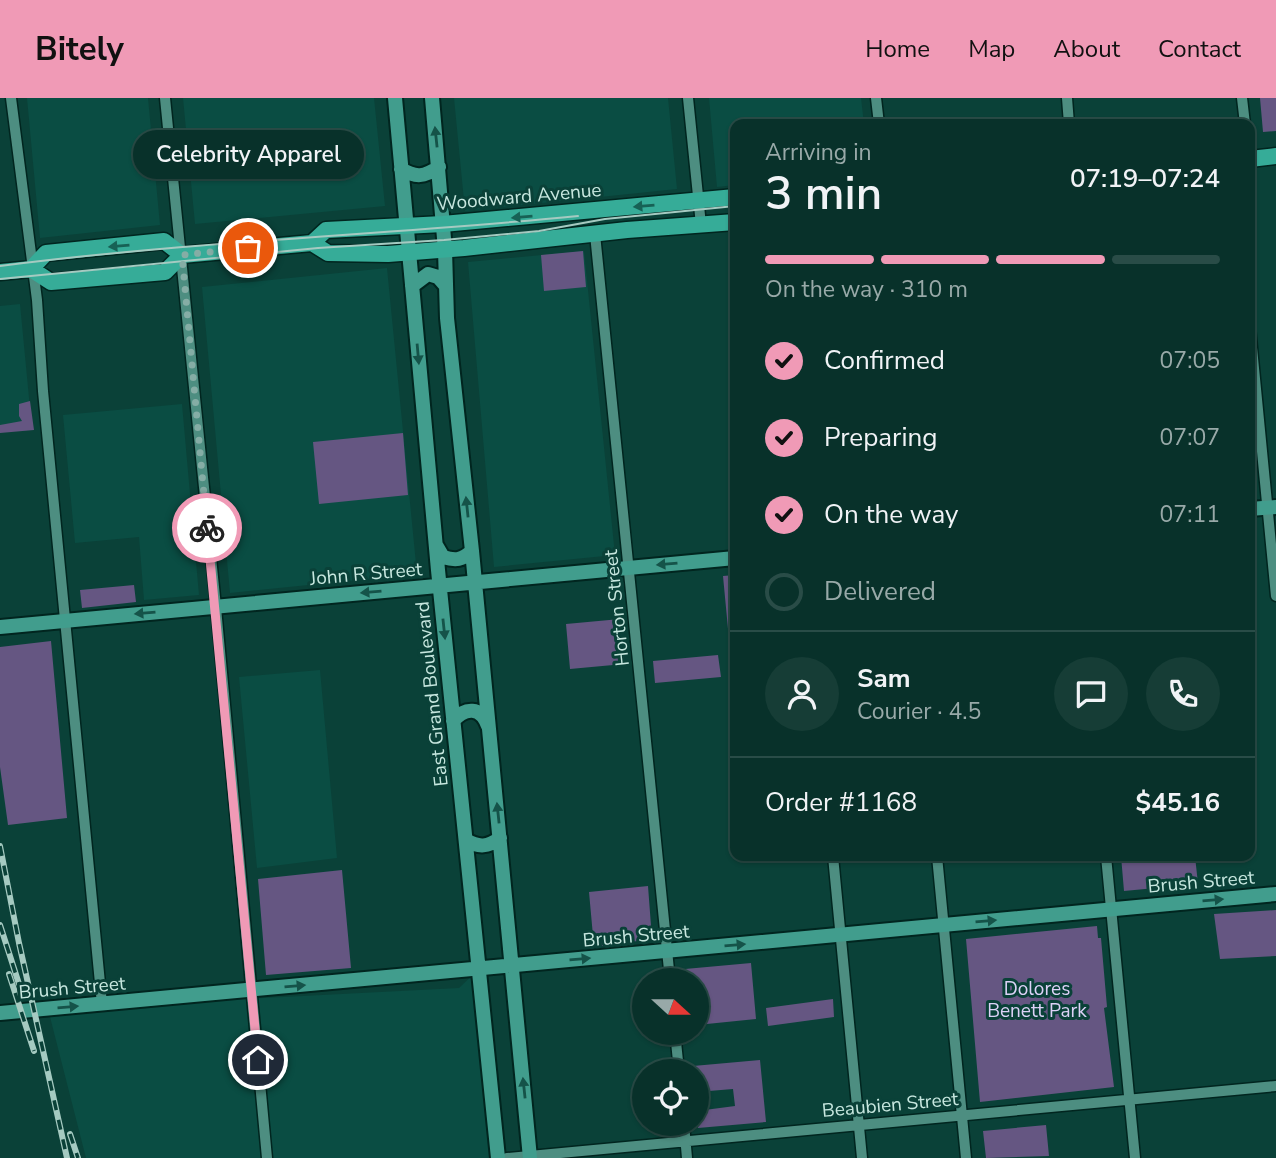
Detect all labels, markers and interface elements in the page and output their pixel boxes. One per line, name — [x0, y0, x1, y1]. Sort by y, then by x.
text: Bitely — [35, 27, 124, 72]
text: Home — [865, 33, 930, 65]
text: Map — [968, 33, 1015, 65]
text: About — [1053, 33, 1120, 65]
text: Contact — [1158, 33, 1241, 65]
one-way arrow — [430, 125, 441, 147]
callout: Celebrity Apparel — [132, 129, 364, 178]
text: Arriving in — [765, 137, 872, 168]
text: Celebrity Apparel — [156, 139, 341, 170]
text: 07:19–07:24 — [1070, 161, 1220, 196]
text: 3 min — [765, 162, 882, 225]
street label: Woodward Avenue — [436, 177, 602, 217]
one-way arrow — [633, 201, 655, 212]
one-way arrow — [511, 212, 533, 223]
pin — [218, 218, 278, 278]
icon: bag — [229, 229, 267, 267]
one-way arrow — [107, 241, 129, 252]
text: On the way · 310 m — [765, 274, 968, 305]
icon: check — [765, 342, 803, 380]
one-way arrow — [413, 343, 424, 365]
text: Confirmed — [824, 343, 945, 378]
text: 07:05 — [1160, 345, 1220, 376]
icon: check — [765, 419, 803, 457]
text: Preparing — [824, 420, 937, 455]
text: 07:07 — [1160, 422, 1220, 453]
courier — [172, 493, 242, 563]
one-way arrow — [462, 496, 473, 518]
icon: check — [765, 496, 803, 534]
text: On the way — [824, 497, 958, 532]
text: 07:11 — [1160, 499, 1220, 530]
icon: bike — [188, 509, 226, 547]
street label: Horton Street — [598, 548, 636, 667]
street label: John R Street — [308, 556, 424, 592]
one-way arrow — [656, 559, 678, 570]
text: Delivered — [824, 574, 936, 609]
one-way arrow — [360, 587, 382, 598]
street label: East Grand Boulevard — [409, 600, 455, 788]
one-way arrow — [134, 608, 156, 619]
one-way arrow — [439, 619, 450, 641]
button: person — [765, 657, 839, 731]
button: chat — [1054, 657, 1128, 731]
button: phone — [1146, 657, 1220, 731]
text: Sam — [857, 661, 910, 696]
text: Courier · 4.5 — [857, 696, 981, 727]
text: Order #1168 — [765, 785, 917, 820]
text: $45.16 — [1136, 785, 1220, 820]
one-way arrow — [492, 801, 503, 823]
street label: Brush Street — [1147, 864, 1256, 900]
one-way arrow — [1202, 894, 1224, 905]
one-way arrow — [975, 915, 997, 926]
street label: Brush Street — [582, 918, 691, 954]
one-way arrow — [725, 939, 747, 950]
one-way arrow — [569, 953, 591, 964]
north arrow — [632, 968, 709, 1045]
map controls — [632, 968, 709, 1136]
street label: Brush Street — [18, 970, 127, 1006]
park label: Dolores Benett Park — [987, 976, 1087, 1024]
one-way arrow — [284, 980, 306, 991]
one-way arrow — [57, 1001, 79, 1012]
pin — [228, 1030, 288, 1090]
icon: home — [239, 1041, 277, 1079]
button: locate — [632, 1059, 709, 1136]
one-way arrow — [519, 1077, 530, 1099]
street label: Beaubien Street — [821, 1086, 960, 1124]

